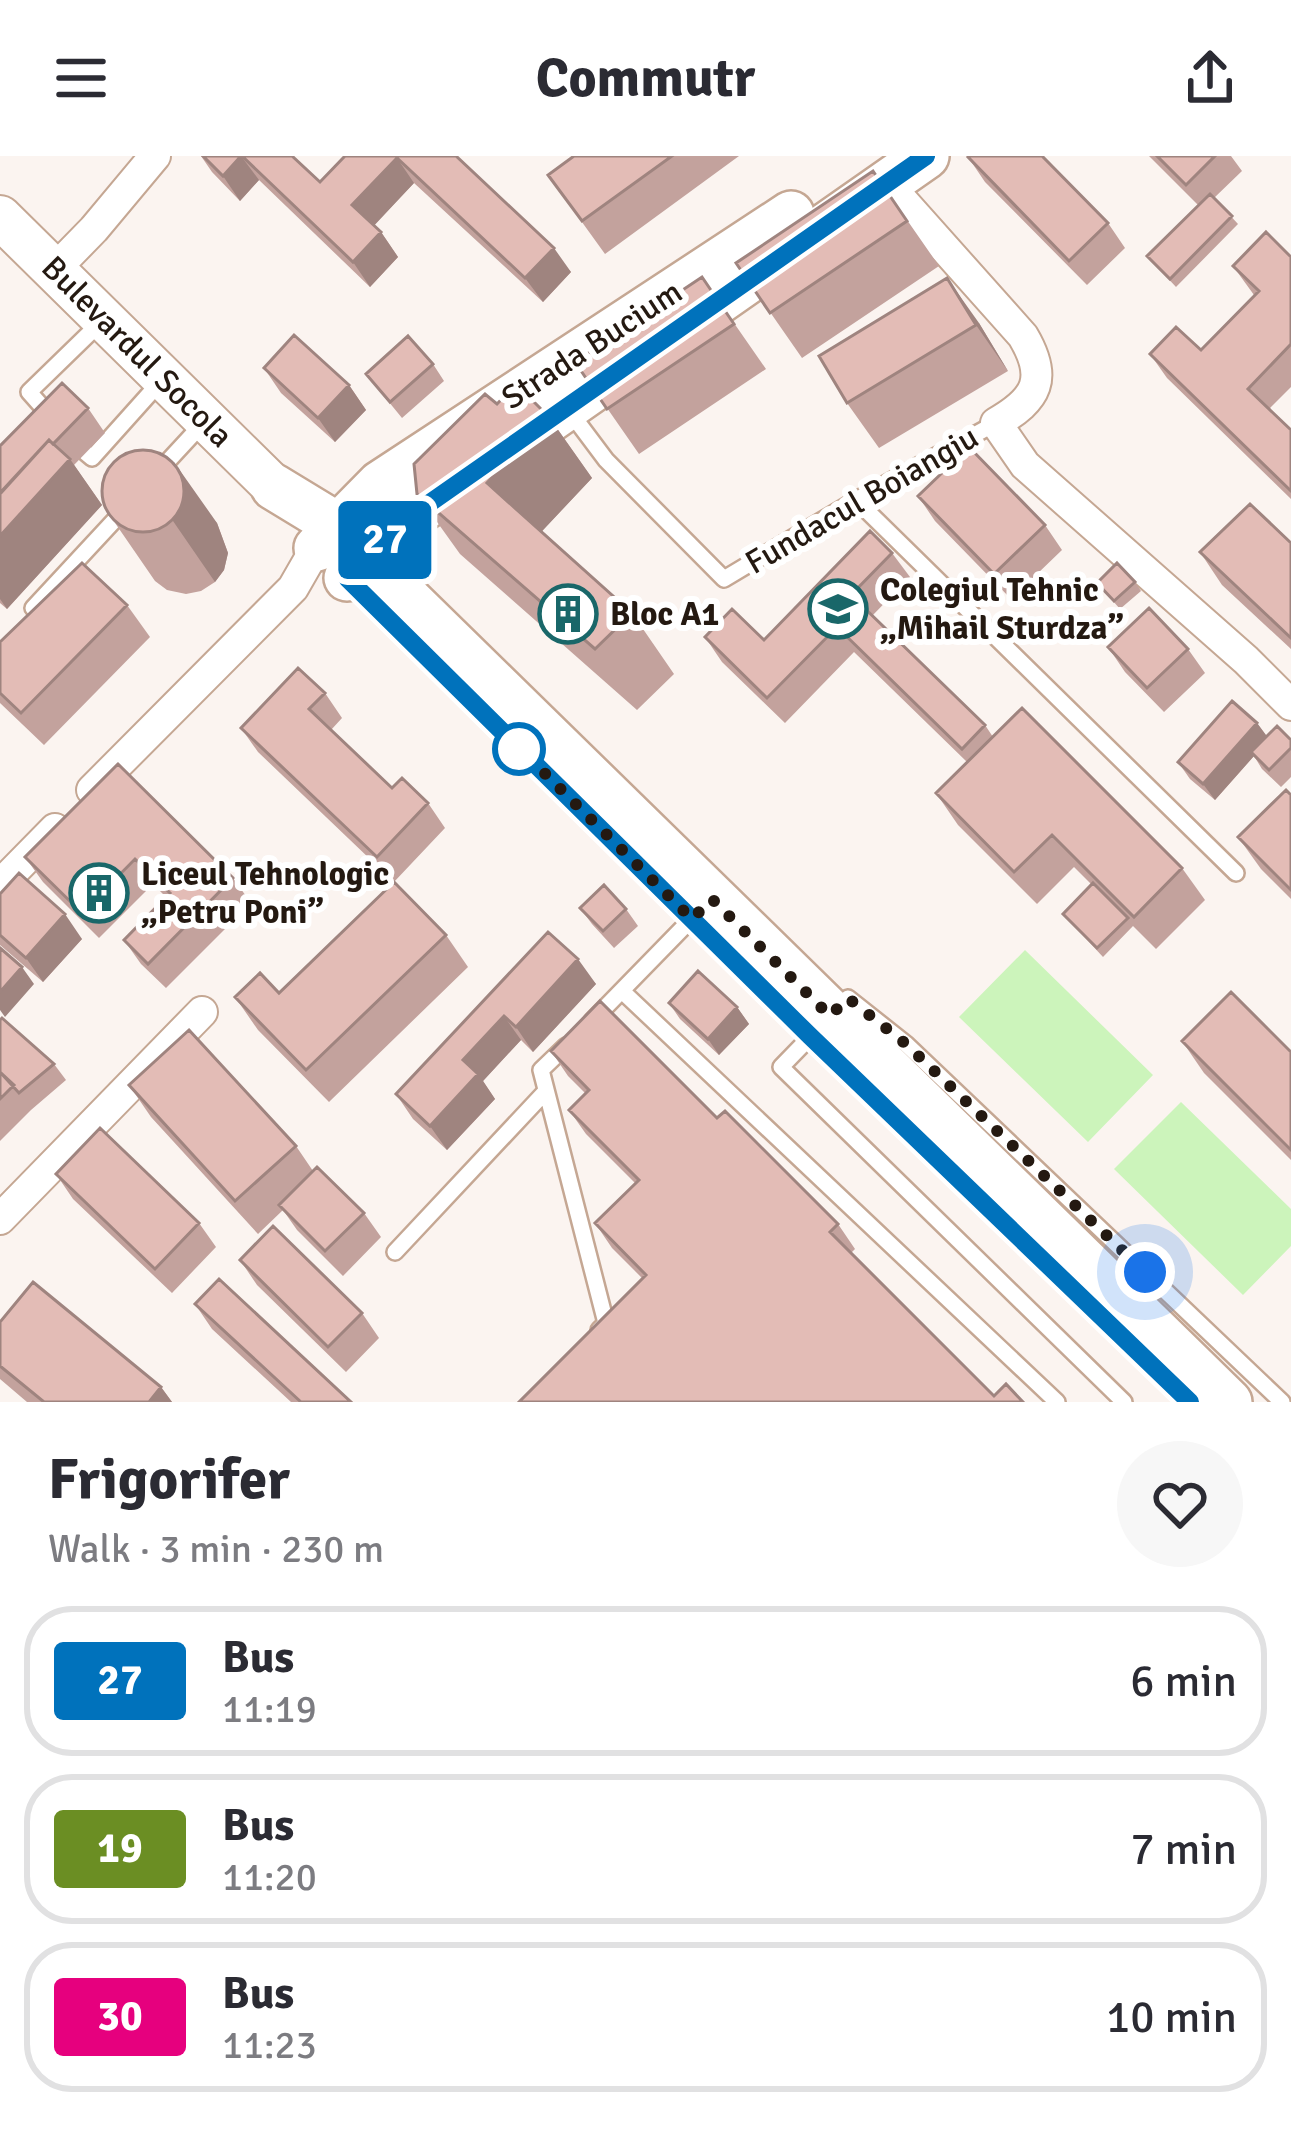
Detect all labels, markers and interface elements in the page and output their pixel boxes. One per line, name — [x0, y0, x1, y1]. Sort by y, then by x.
icon: menu — [48, 45, 114, 111]
text: Commutr — [536, 45, 755, 112]
icon: share — [1177, 45, 1243, 111]
street label: Bulevardul Socola — [33, 248, 241, 456]
street label: Strada Bucium — [494, 271, 690, 419]
street label: Fundacul Boiangiu — [738, 417, 986, 583]
line badge: 27 — [331, 501, 439, 579]
text: 27 — [362, 514, 408, 565]
place label: Colegiul Tehnic „Mihail Sturdza” — [880, 570, 1124, 649]
school or university icon: Colegiul Tehnic „Mihail Sturdza” — [807, 578, 869, 640]
building icon: Bloc A1 — [537, 583, 599, 645]
place label: Bloc A1 — [610, 594, 719, 635]
unlabelled marker — [494, 724, 544, 774]
place label: Liceul Tehnologic „Petru Poni” — [141, 854, 389, 933]
building icon: Liceul Tehnologic „Petru Poni” — [68, 862, 130, 924]
your location — [1115, 1242, 1175, 1302]
button: heart — [1117, 1441, 1243, 1567]
text: Frigorifer — [48, 1444, 290, 1515]
text: Walk · 3 min · 230 m — [48, 1525, 384, 1573]
text: Bus — [222, 1630, 294, 1685]
text: 6 min — [1130, 1654, 1237, 1709]
text: 27 — [97, 1655, 143, 1706]
text: 11:19 — [222, 1685, 317, 1733]
text: Bus — [222, 1798, 294, 1853]
text: 7 min — [1130, 1822, 1237, 1877]
text: 19 — [97, 1823, 143, 1874]
text: 11:20 — [222, 1853, 317, 1901]
text: Bus — [222, 1966, 294, 2021]
text: 10 min — [1106, 1990, 1237, 2045]
text: 30 — [97, 1991, 143, 2042]
text: 11:23 — [222, 2021, 317, 2069]

